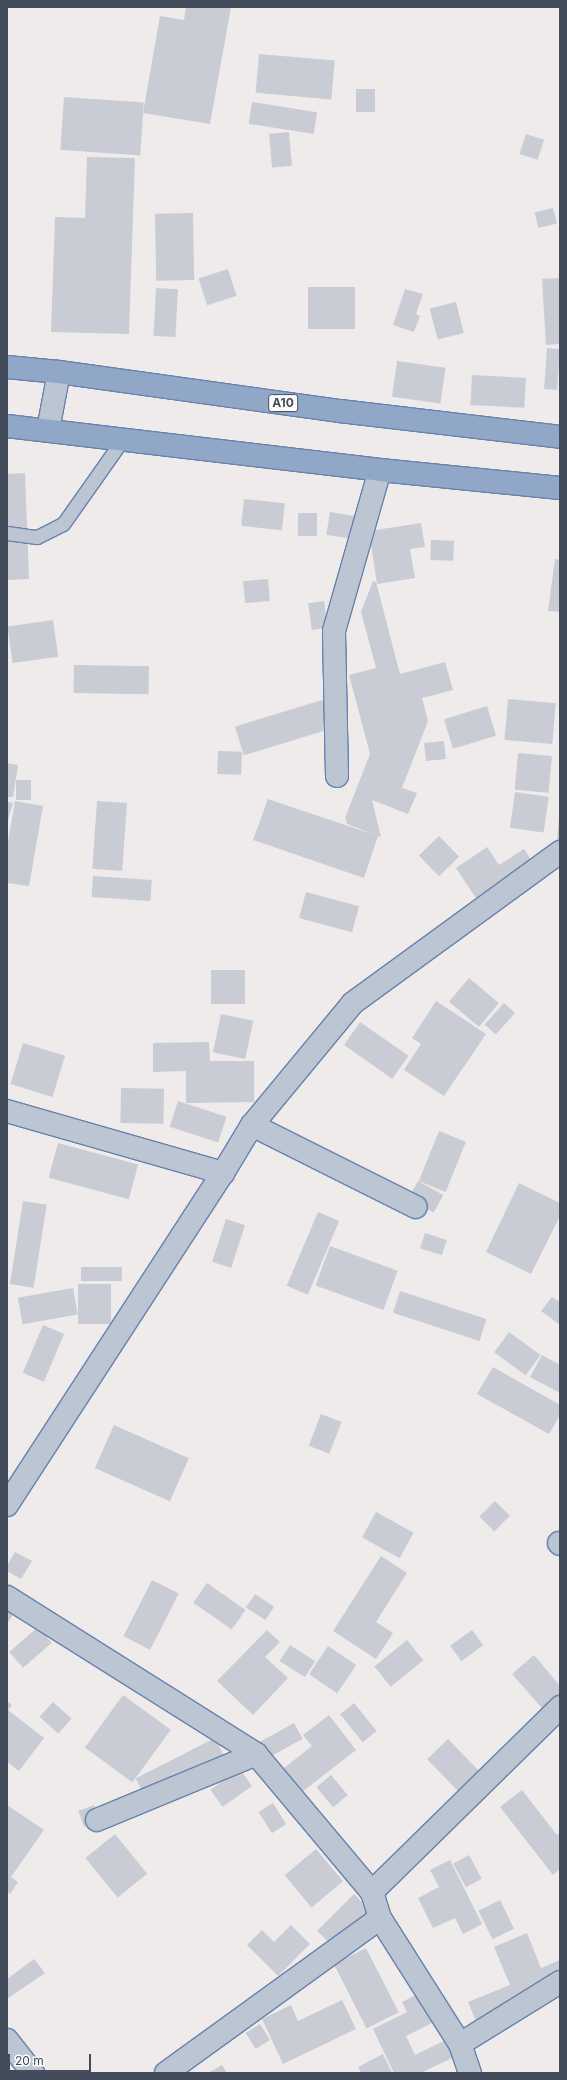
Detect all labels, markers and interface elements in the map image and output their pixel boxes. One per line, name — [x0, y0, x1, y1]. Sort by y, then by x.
road number: A10 — [268, 393, 298, 413]
scale bar — [10, 2046, 93, 2072]
text: 20 m — [15, 2053, 44, 2068]

